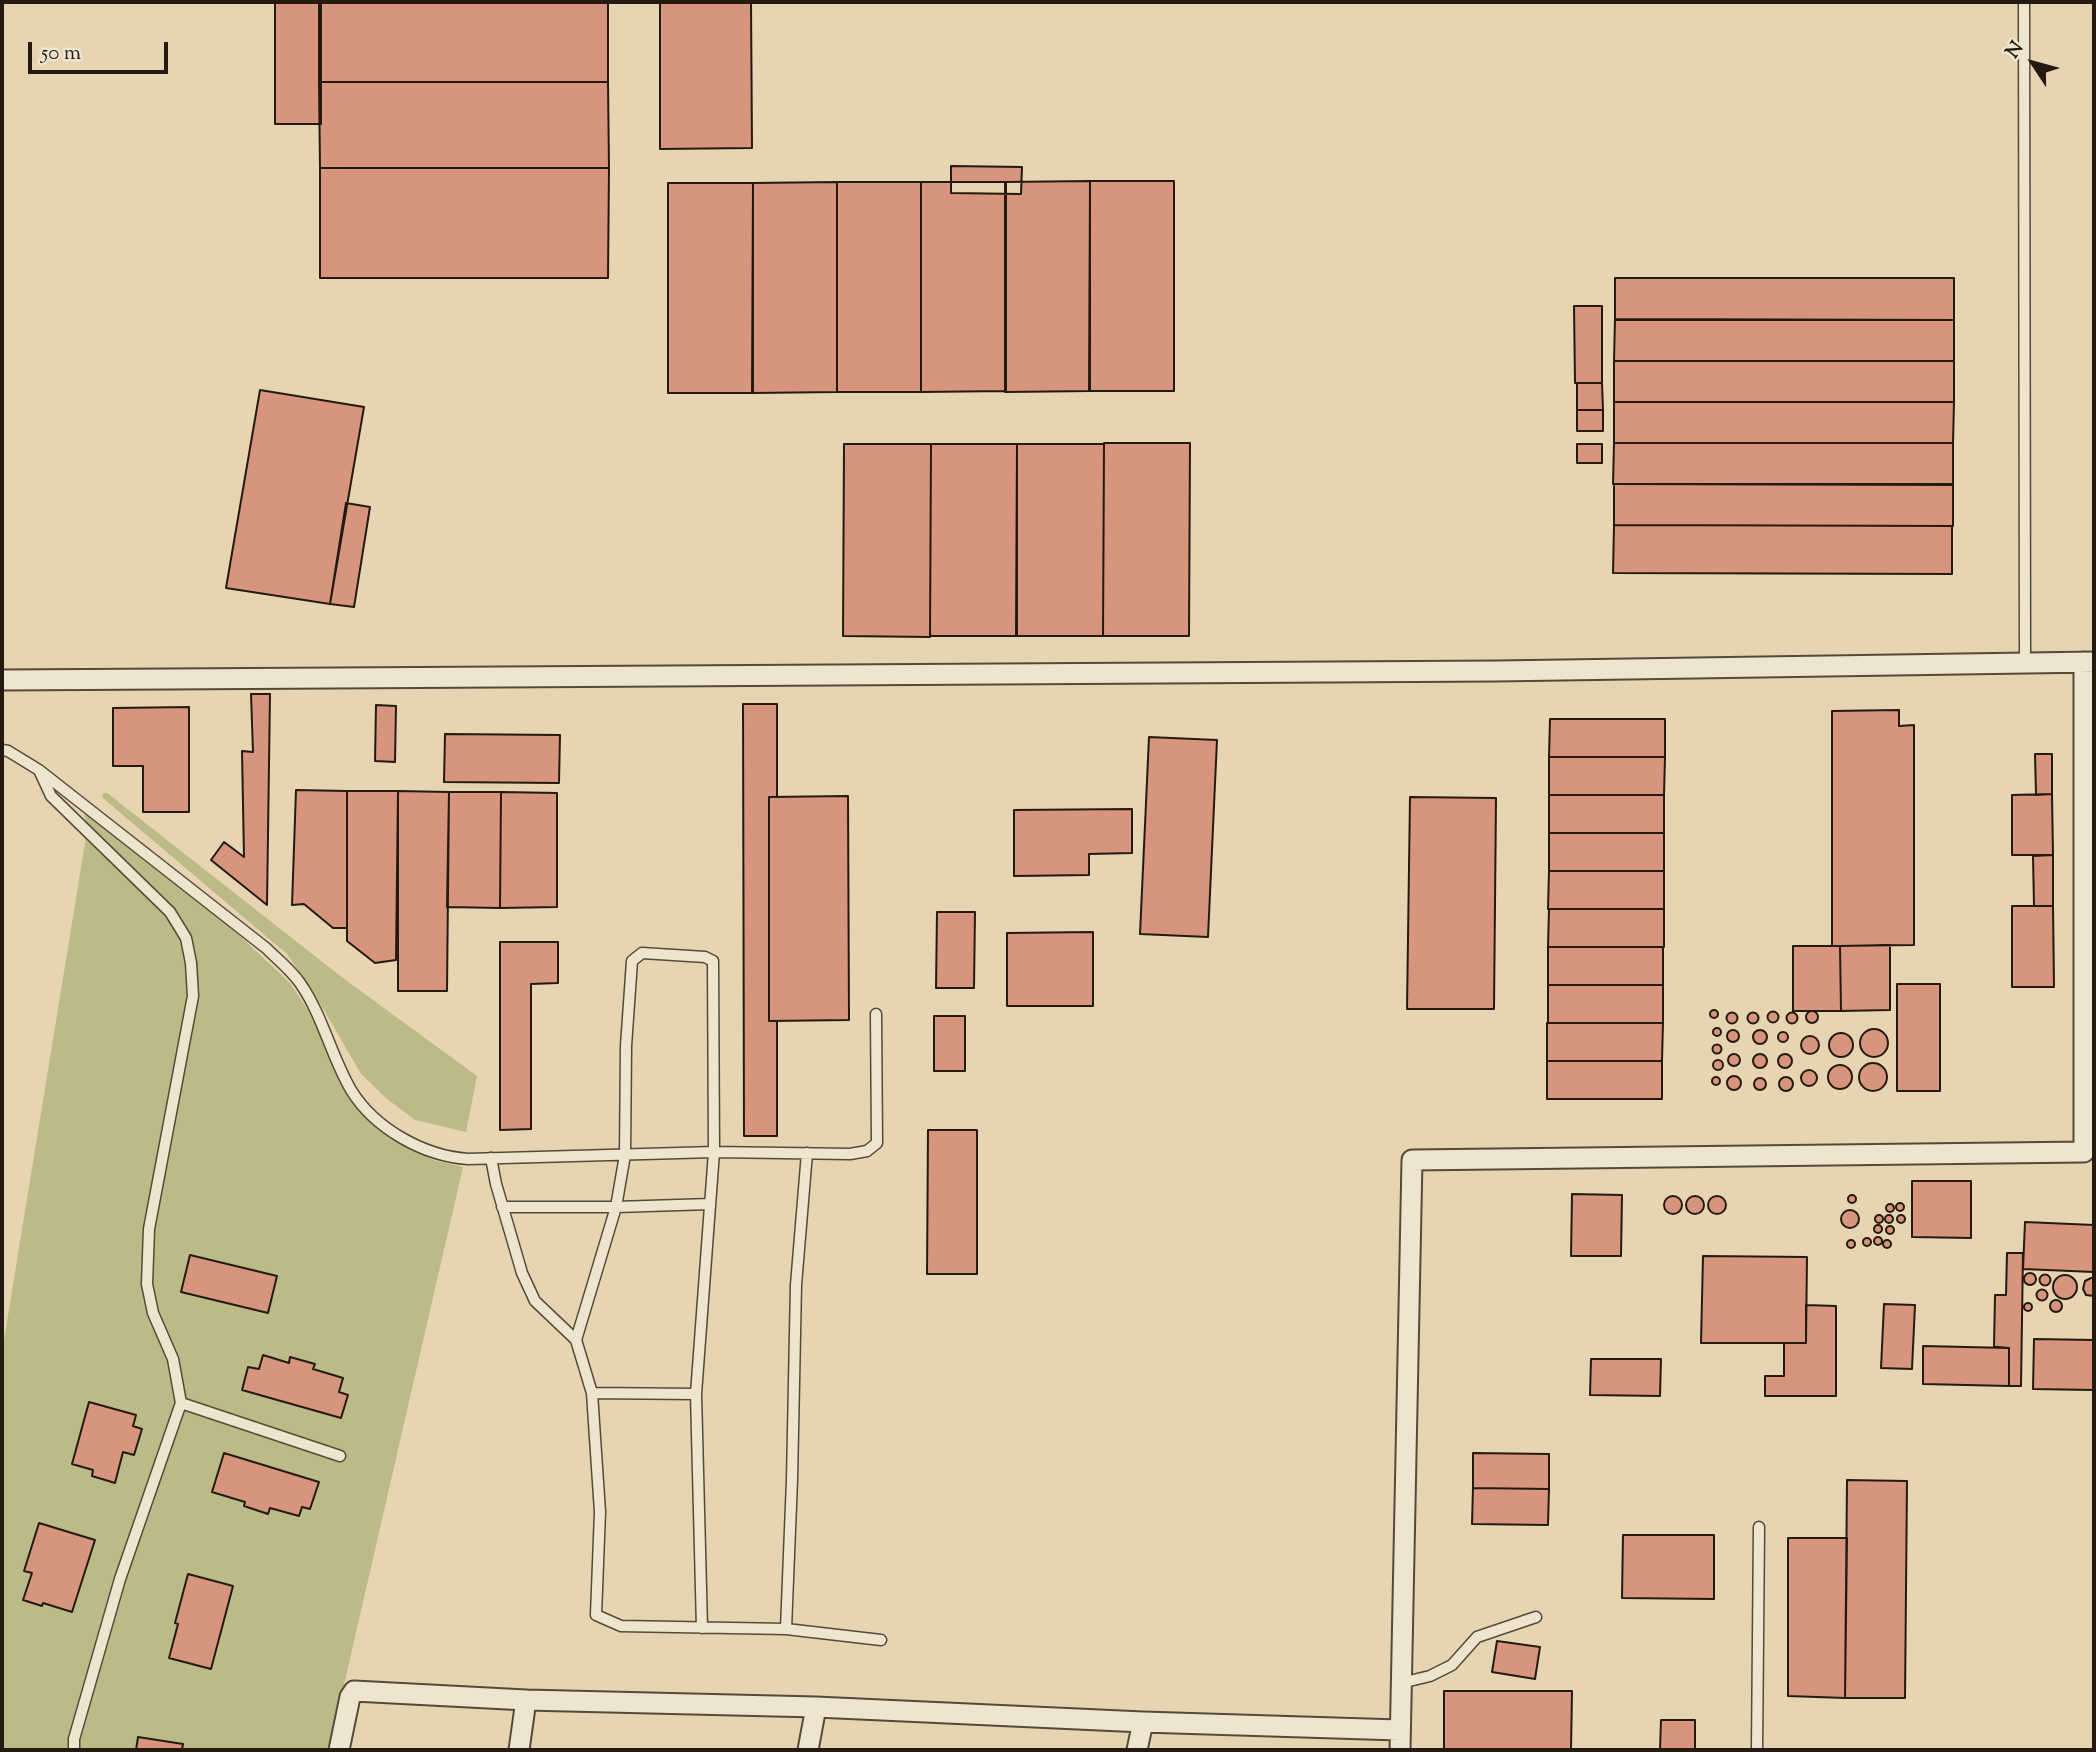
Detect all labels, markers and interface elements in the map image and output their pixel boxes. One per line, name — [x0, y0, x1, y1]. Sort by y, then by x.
scale bar — [32, 28, 172, 72]
north arrow — [1998, 28, 2068, 98]
text: N — [2000, 36, 2031, 64]
text: 50 m — [41, 39, 81, 69]

